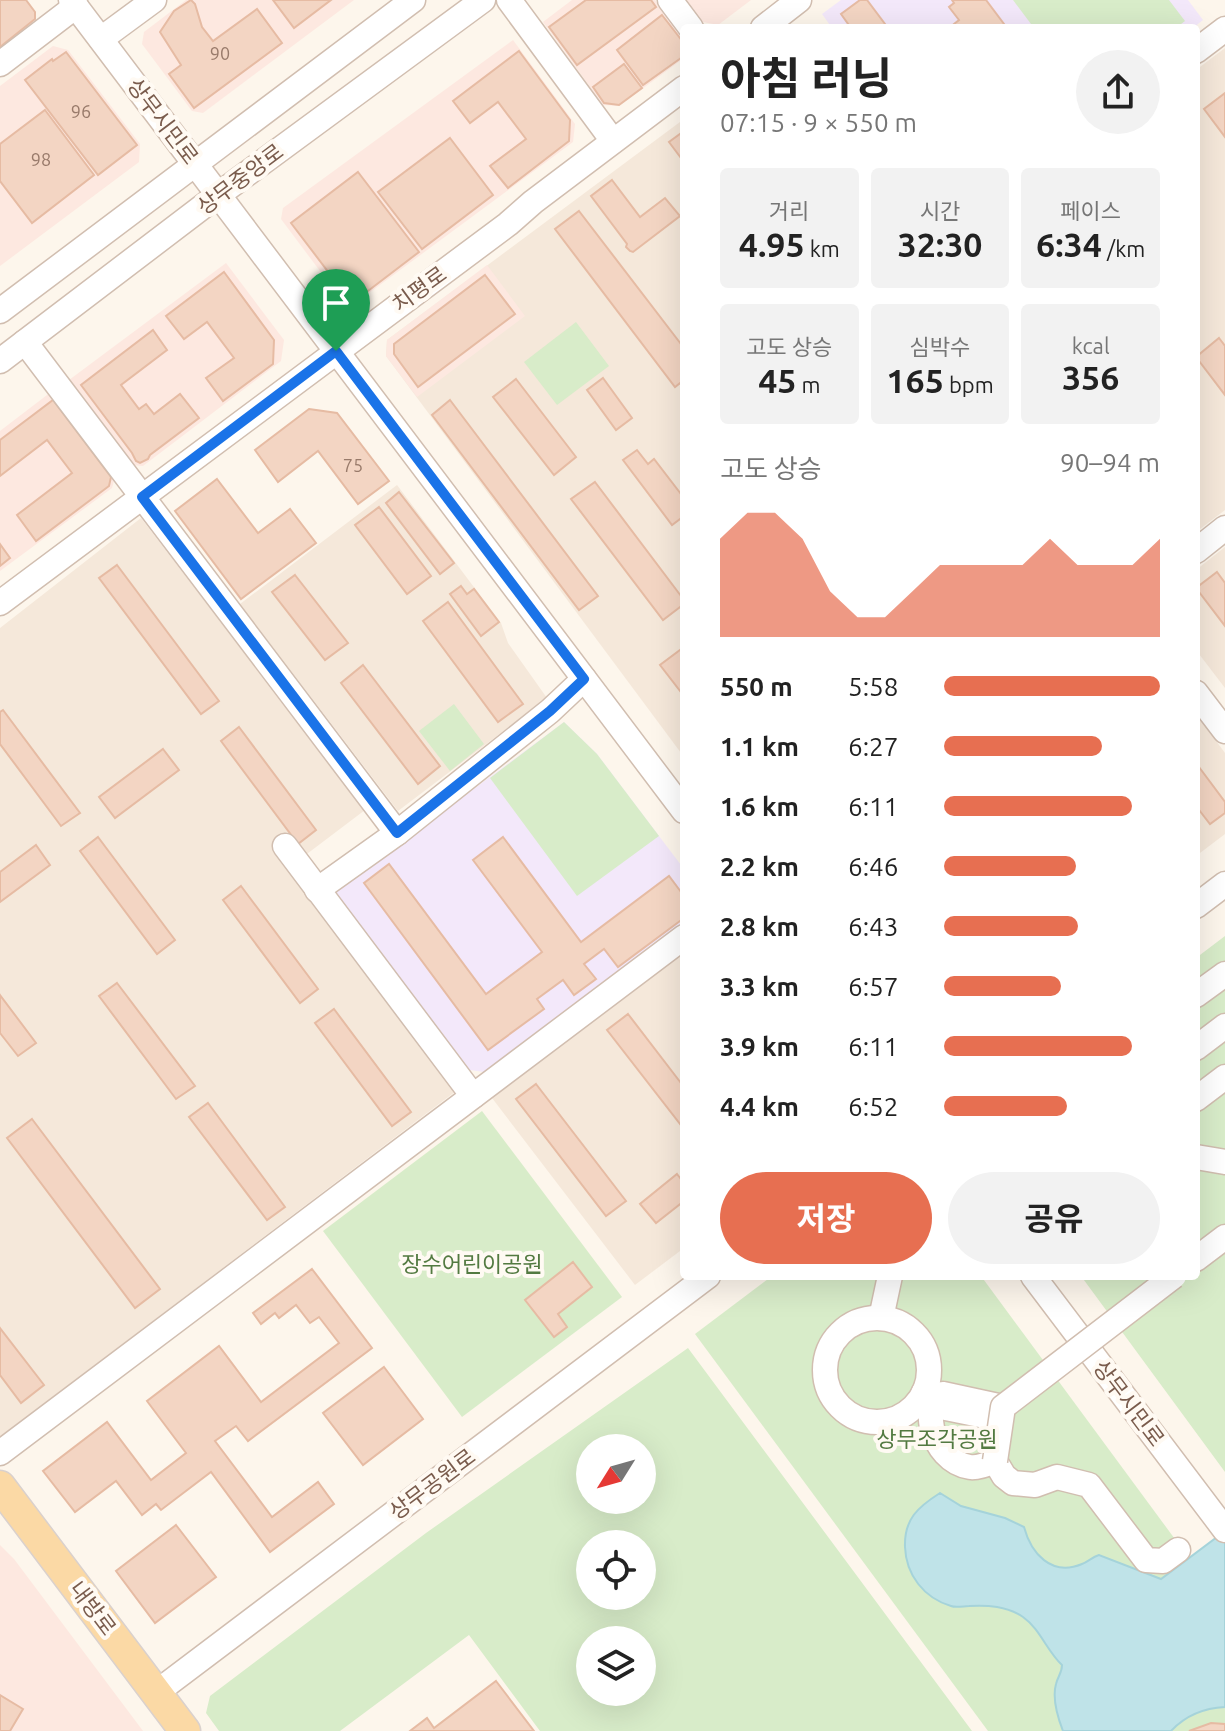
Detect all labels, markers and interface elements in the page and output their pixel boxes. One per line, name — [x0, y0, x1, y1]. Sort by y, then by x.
house number: 90 — [210, 43, 230, 63]
button: share — [1076, 50, 1160, 134]
text: 아침 러닝 — [720, 53, 892, 102]
street label: 상무시민로 — [123, 73, 204, 169]
house number: 96 — [71, 101, 91, 121]
text: 07:15 · 9 × 550 m — [720, 108, 917, 137]
street label: 상무중앙로 — [192, 138, 288, 219]
house number: 98 — [31, 149, 51, 169]
text: 거리 — [769, 198, 810, 223]
text: 시간 — [920, 198, 960, 223]
text: 페이스 — [1060, 198, 1121, 223]
text: 4.95 — [739, 225, 805, 263]
text: 32:30 — [897, 225, 983, 263]
text: 6:34 — [1036, 225, 1102, 263]
text: km — [805, 236, 840, 261]
text: /km — [1102, 236, 1145, 261]
street label: 치평로 — [387, 261, 451, 317]
pin — [302, 269, 370, 351]
icon: arrive — [314, 281, 358, 325]
text: kcal — [1072, 333, 1110, 358]
text: 고도 상승 — [746, 334, 832, 359]
text: 심박수 — [910, 334, 970, 359]
text: 356 — [1062, 358, 1119, 396]
text: 45 — [758, 361, 796, 399]
text: 165 — [886, 361, 944, 399]
text: m — [796, 372, 821, 397]
text: bpm — [944, 372, 994, 397]
text: 90–94 m — [1060, 448, 1160, 477]
text: 고도 상승 — [720, 454, 822, 483]
house number: 75 — [343, 455, 363, 475]
text: 550 m — [720, 672, 793, 701]
text: 5:58 — [848, 672, 898, 701]
text: 1.1 km — [720, 732, 799, 761]
text: 6:27 — [848, 732, 898, 761]
text: 1.6 km — [720, 792, 799, 821]
text: 6:11 — [848, 792, 898, 821]
text: 2.2 km — [720, 852, 799, 881]
text: 6:46 — [848, 852, 898, 881]
text: 2.8 km — [720, 912, 799, 941]
text: 6:43 — [848, 912, 898, 941]
text: 3.3 km — [720, 972, 799, 1001]
text: 6:57 — [848, 972, 898, 1001]
text: 3.9 km — [720, 1032, 799, 1061]
text: 6:11 — [848, 1032, 898, 1061]
text: 4.4 km — [720, 1092, 799, 1121]
text: 6:52 — [848, 1092, 898, 1121]
button: 저장 — [720, 1172, 932, 1264]
button: 공유 — [948, 1172, 1160, 1264]
park label: 장수어린이공원 — [401, 1251, 543, 1276]
street label: 상무시민로 — [1089, 1355, 1170, 1451]
park label: 상무조각공원 — [876, 1426, 998, 1451]
north arrow — [576, 1434, 656, 1514]
map controls — [576, 1434, 656, 1706]
street label: 상무공원로 — [384, 1443, 480, 1524]
button: locate — [576, 1530, 656, 1610]
street label: 내방로 — [65, 1576, 122, 1639]
button: layers — [576, 1626, 656, 1706]

